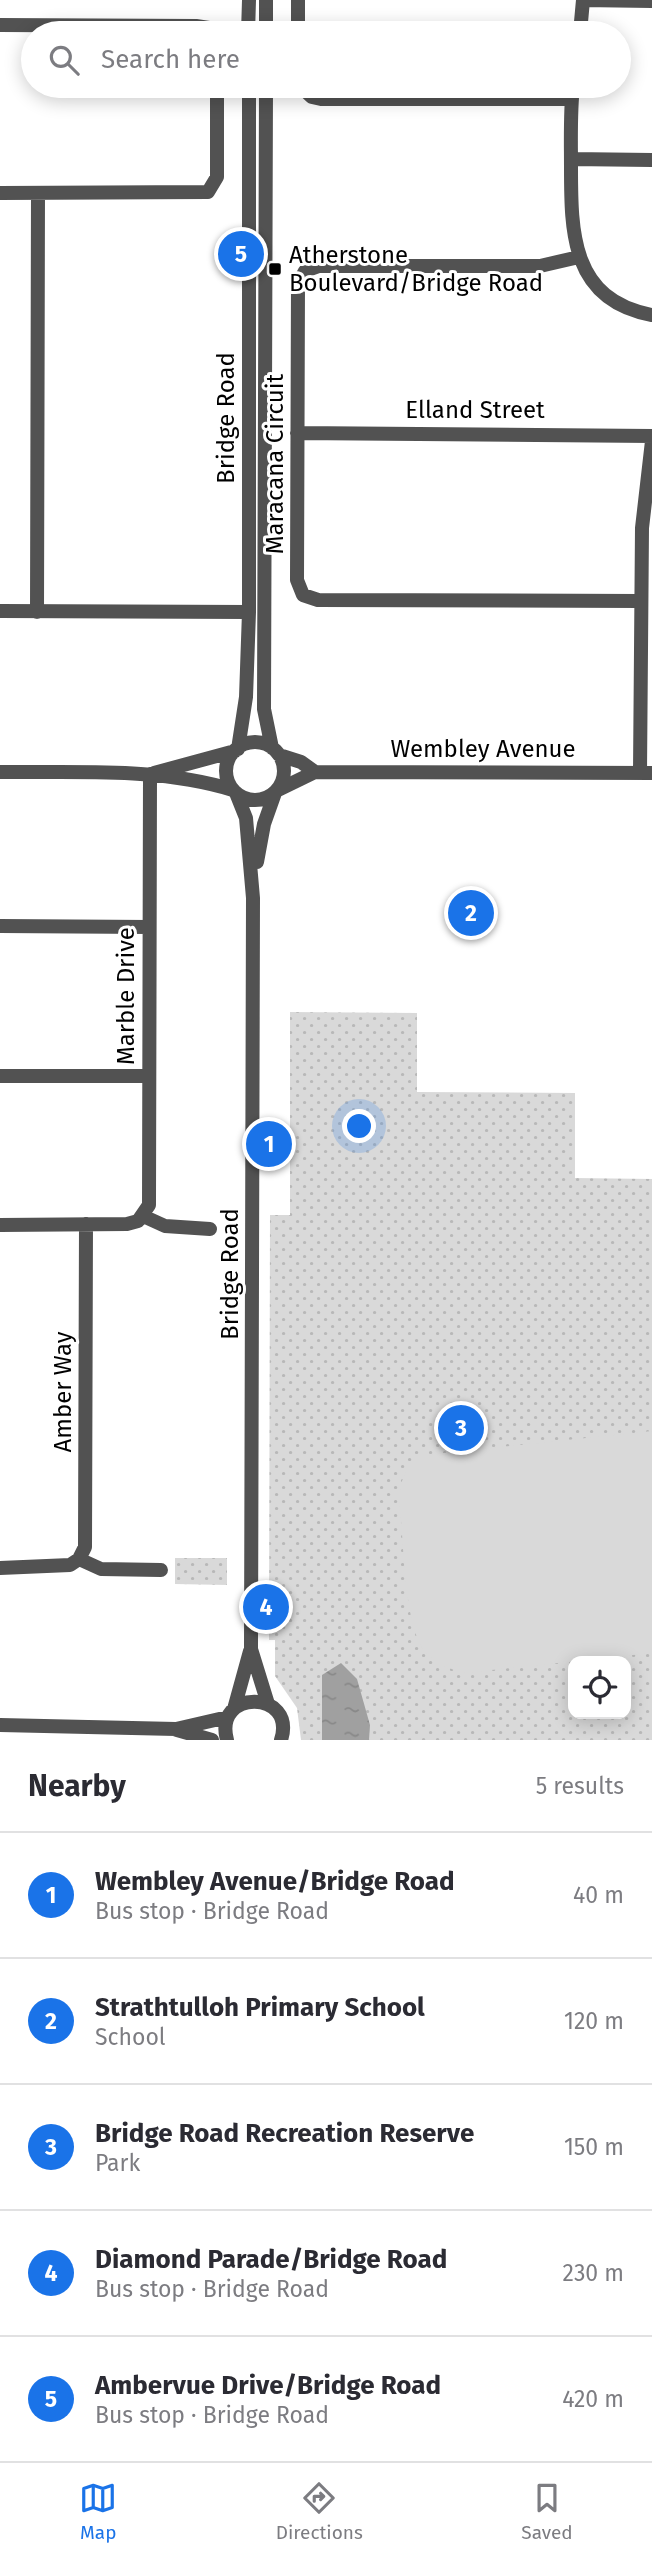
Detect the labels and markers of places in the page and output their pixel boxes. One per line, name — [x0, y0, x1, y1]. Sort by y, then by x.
pin: 5 — [218, 228, 264, 280]
place label: Atherstone Boulevard/Bridge Road — [289, 241, 543, 297]
marker: Atherstone Boulevard/Bridge Road — [267, 261, 283, 277]
pin: 2 — [448, 887, 494, 939]
pin: 1 — [246, 1118, 292, 1170]
pin: 3 — [438, 1402, 484, 1454]
pin: 4 — [243, 1581, 289, 1633]

